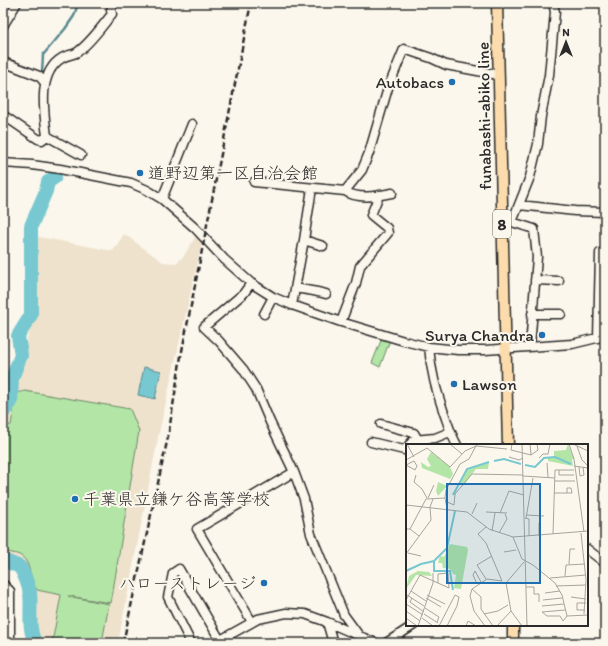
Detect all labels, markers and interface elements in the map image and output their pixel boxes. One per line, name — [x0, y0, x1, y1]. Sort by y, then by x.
north arrow — [546, 22, 586, 62]
text: N — [562, 26, 570, 39]
street label: funabashi-abiko line — [473, 42, 495, 190]
place label: Autobacs — [376, 72, 444, 92]
marker: Autobacs — [447, 77, 457, 87]
place label: 道野辺第一区自治会館 — [148, 163, 318, 183]
marker: 道野辺第一区自治会館 — [135, 168, 145, 178]
road number: 8 — [493, 210, 511, 238]
place label: Surya Chandra — [425, 325, 534, 345]
marker: Surya Chandra — [537, 330, 547, 340]
place label: Lawson — [462, 374, 517, 394]
marker: Lawson — [449, 379, 459, 389]
inset map — [406, 444, 588, 626]
place label: 千葉県立鎌ケ谷高等学校 — [83, 489, 270, 509]
marker: 千葉県立鎌ケ谷高等学校 — [70, 494, 80, 504]
place label: ハローストレージ — [119, 573, 256, 593]
marker: ハローストレージ — [259, 578, 269, 588]

